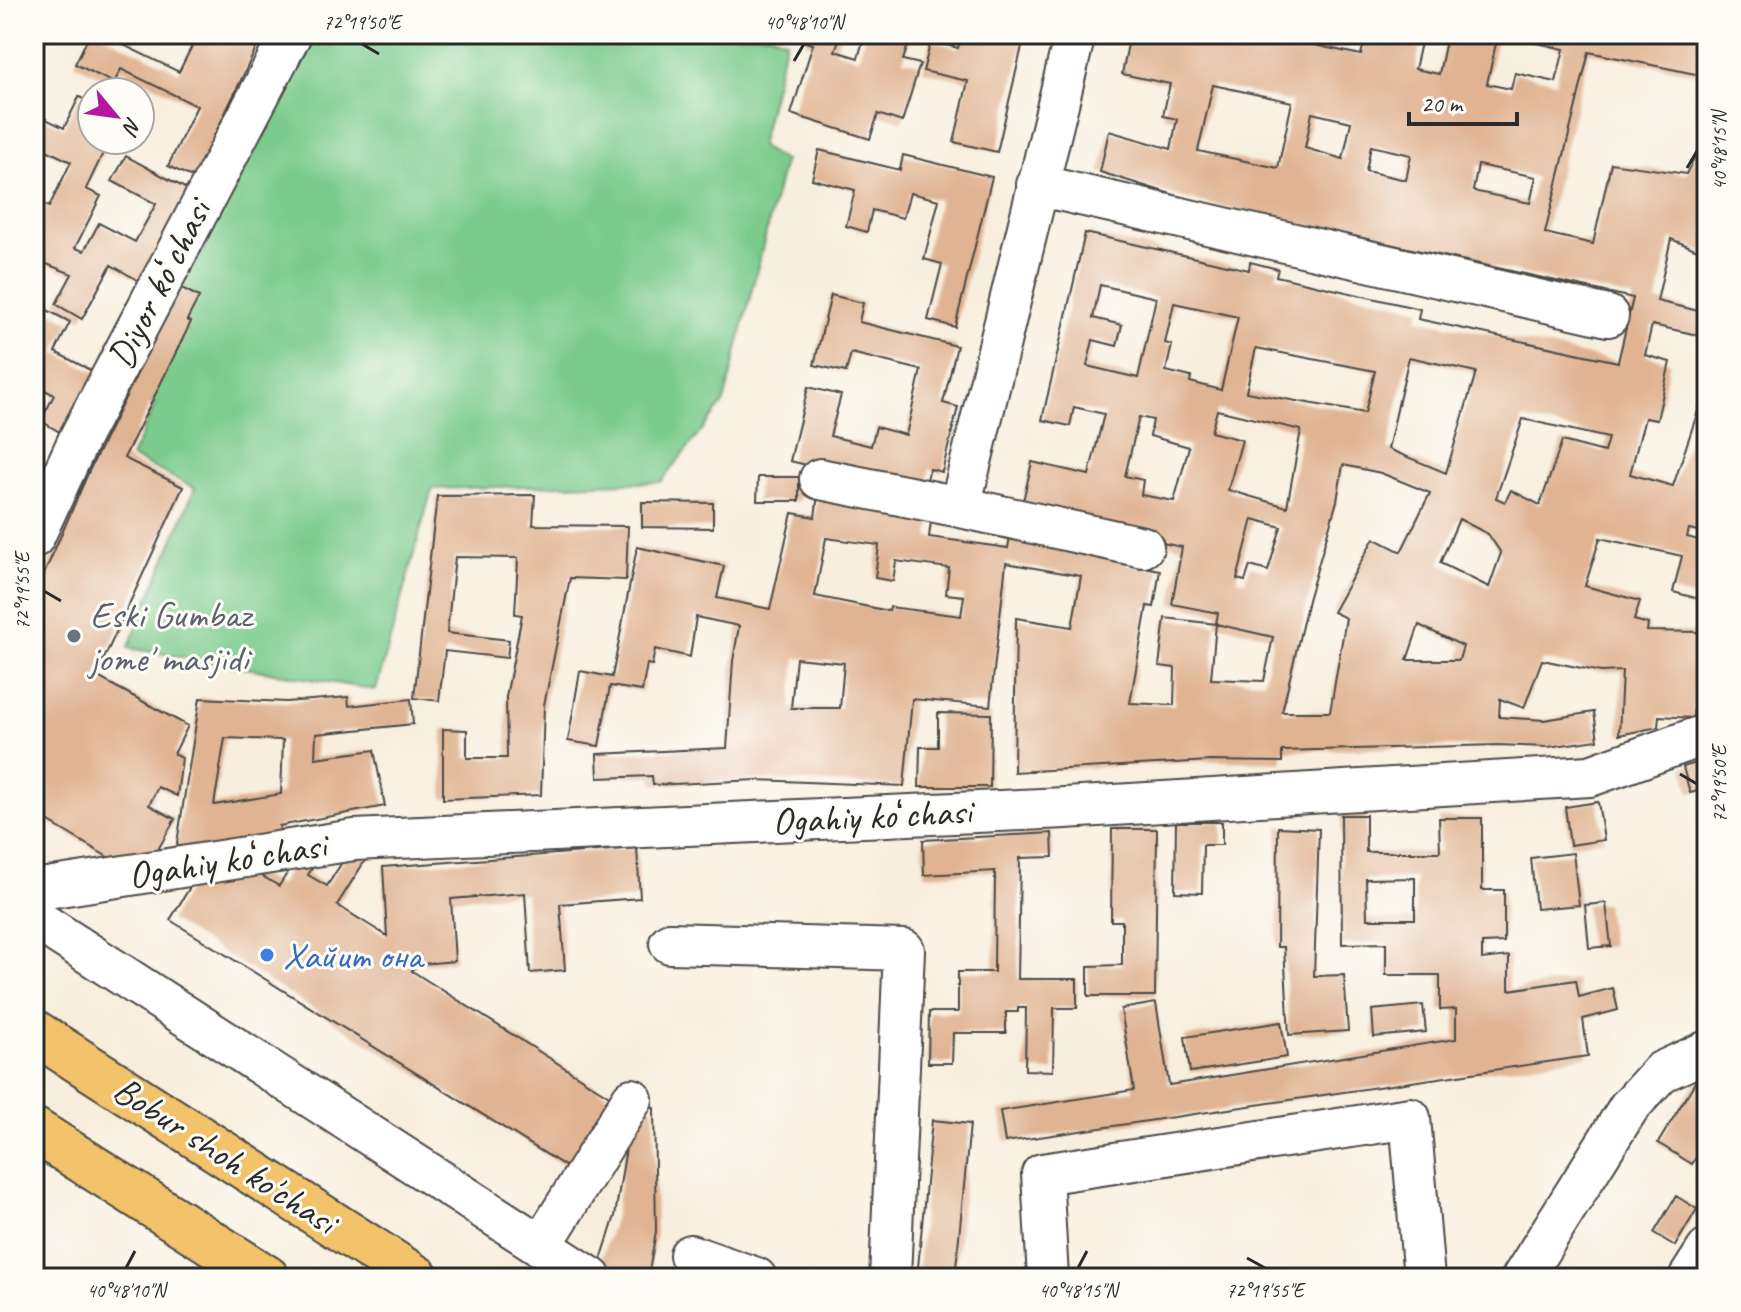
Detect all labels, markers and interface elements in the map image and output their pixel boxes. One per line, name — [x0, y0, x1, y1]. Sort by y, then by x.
text: 72°19'50"E — [323, 10, 403, 35]
text: 40°48'10"N — [765, 10, 846, 35]
north arrow — [76, 76, 156, 156]
scale bar — [1409, 76, 1517, 126]
text: 20 m — [1421, 89, 1464, 119]
text: 40°48'15"N — [1707, 109, 1732, 190]
text: N — [115, 112, 148, 141]
street label: Diyor koʻchasi — [97, 189, 223, 376]
text: 72°19'55"E — [10, 550, 35, 630]
place label: Eski Gumbaz jome' masjidi — [86, 591, 254, 682]
marker: Eski Gumbaz jome' masjidi — [65, 627, 83, 645]
text: 72°19'50"E — [1707, 743, 1732, 823]
street label: Ogahiy koʻchasi — [771, 787, 977, 845]
street label: Ogahiy koʻchasi — [125, 821, 333, 899]
place label: Хайит она — [283, 932, 426, 979]
marker: Хайит она — [258, 946, 276, 964]
street label: Bobur shoh ko'chasi — [105, 1066, 349, 1247]
text: 40°48'10"N — [87, 1278, 168, 1303]
text: 40°48'15"N — [1039, 1278, 1120, 1303]
text: 72°19'55"E — [1226, 1278, 1306, 1303]

